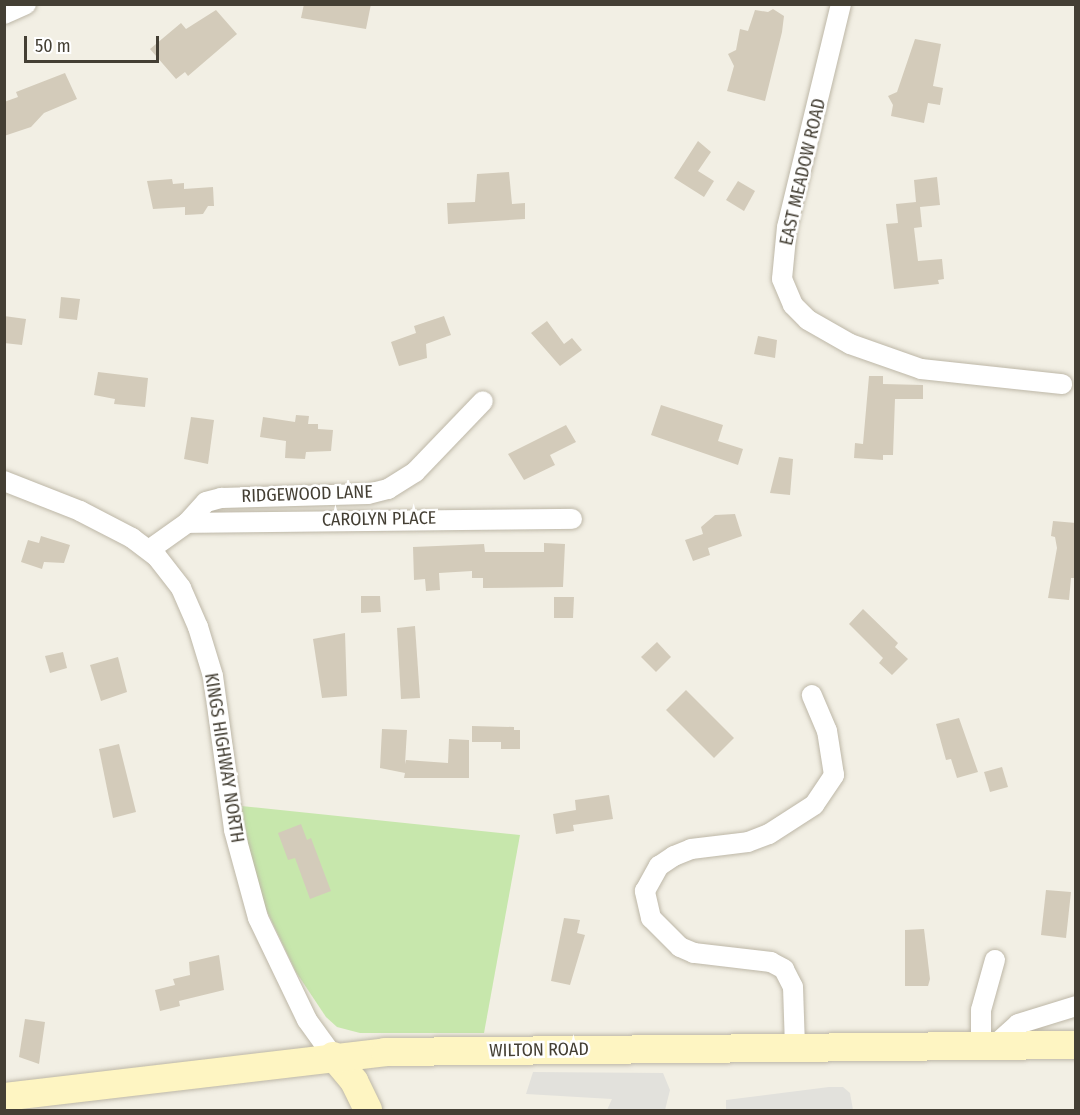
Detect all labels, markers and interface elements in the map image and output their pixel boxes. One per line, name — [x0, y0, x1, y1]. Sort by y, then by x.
scale bar — [27, 24, 162, 62]
text: 50 m — [35, 35, 71, 57]
street label: EAST MEADOW ROAD — [776, 97, 830, 247]
street label: RIDGEWOOD LANE — [241, 481, 373, 507]
street label: CAROLYN PLACE — [322, 507, 436, 531]
street label: KINGS HIGHWAY NORTH — [200, 672, 248, 844]
street label: WILTON ROAD — [489, 1038, 589, 1062]

